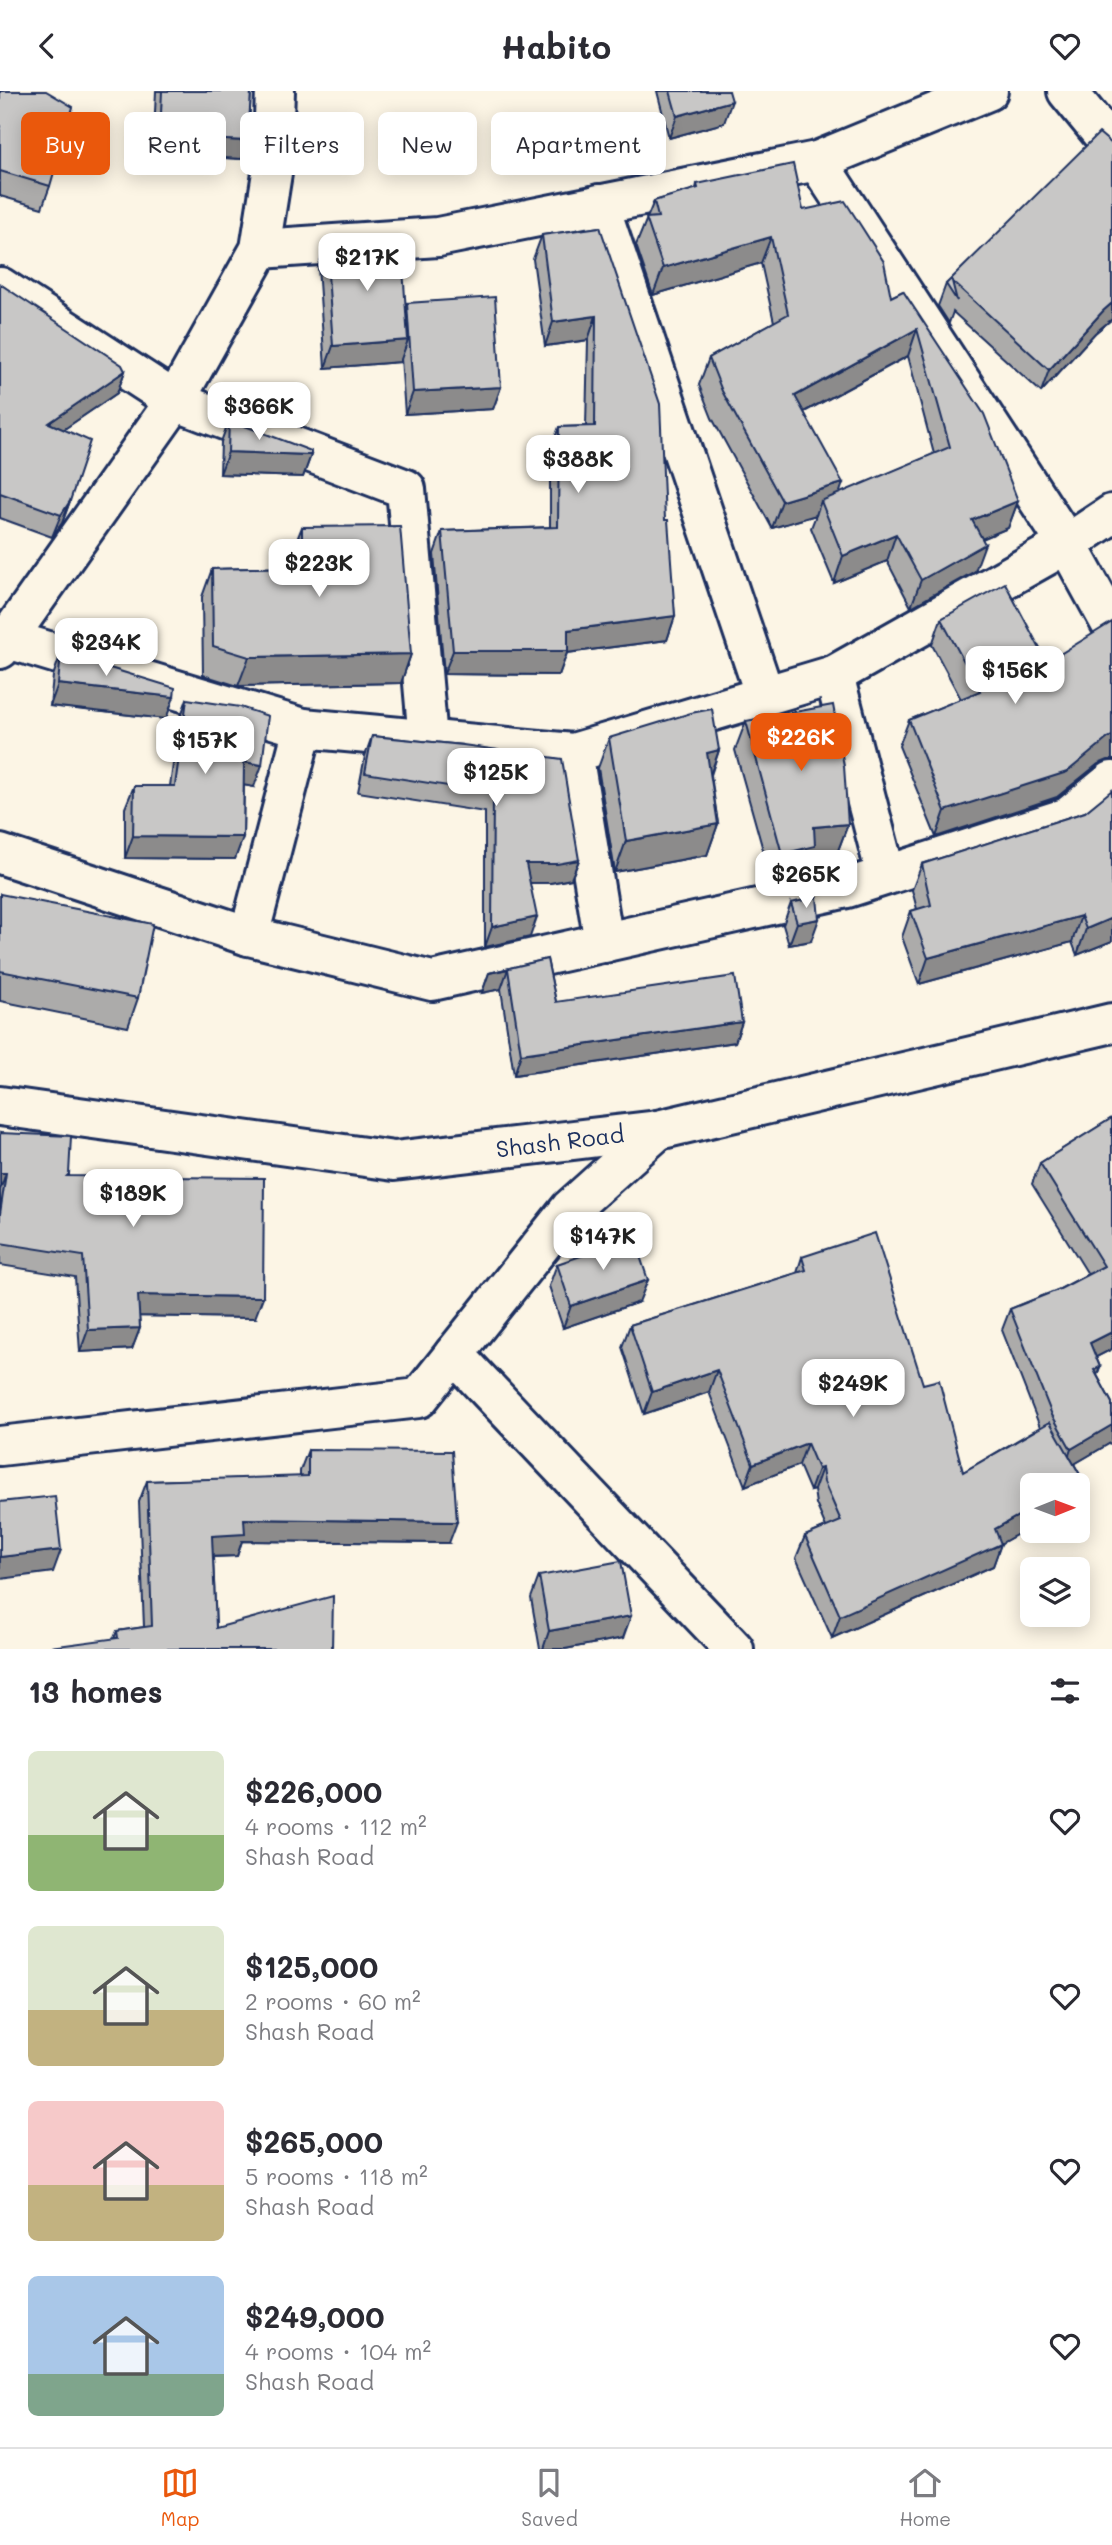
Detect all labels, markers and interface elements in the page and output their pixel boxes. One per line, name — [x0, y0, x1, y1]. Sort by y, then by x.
text: Habito — [501, 25, 611, 67]
icon: back — [28, 27, 66, 65]
icon: heart — [1046, 27, 1084, 65]
chip: Buy — [21, 112, 110, 175]
chip: Rent — [124, 112, 226, 175]
chip: Filters — [240, 112, 364, 175]
chip: New — [378, 112, 477, 175]
chip: Apartment — [491, 112, 666, 175]
pin: $217K — [318, 233, 416, 293]
text: $217K — [334, 241, 400, 271]
pin: $366K — [210, 383, 308, 442]
text: $366K — [224, 390, 294, 420]
pin: $388K — [529, 435, 627, 495]
text: $388K — [542, 443, 614, 473]
pin: $223K — [270, 539, 368, 599]
text: $223K — [285, 547, 353, 577]
pin: $234K — [57, 619, 155, 678]
text: $234K — [71, 626, 141, 656]
pin: $156K — [966, 647, 1064, 706]
text: $156K — [982, 654, 1048, 684]
pin: $226K — [752, 713, 850, 773]
pin: $157K — [156, 717, 254, 776]
text: $226K — [767, 721, 835, 751]
text: $157K — [172, 724, 238, 754]
pin: $125K — [447, 749, 545, 808]
text: $125K — [463, 756, 529, 786]
pin: $265K — [757, 851, 855, 910]
text: $265K — [771, 858, 841, 888]
street label: Shash Road — [494, 1118, 626, 1164]
pin: $189K — [84, 1169, 182, 1229]
text: $189K — [99, 1177, 167, 1207]
pin: $147K — [554, 1213, 652, 1272]
text: $147K — [570, 1220, 636, 1250]
pin: $249K — [804, 1359, 902, 1419]
text: $249K — [818, 1367, 888, 1397]
north arrow — [1020, 1473, 1090, 1543]
map controls — [1020, 1473, 1090, 1627]
button: layers — [1020, 1557, 1090, 1627]
text: 13 homes — [28, 1671, 163, 1711]
icon: filters — [1046, 1672, 1084, 1710]
text: $226,000 — [245, 1771, 382, 1811]
icon: home — [84, 1779, 168, 1863]
icon: heart — [1046, 1802, 1084, 1840]
text: 4 rooms · 112 m² — [245, 1811, 427, 1841]
text: Shash Road — [245, 1841, 374, 1871]
text: $125,000 — [245, 1946, 378, 1986]
icon: home — [84, 1954, 168, 2038]
icon: heart — [1046, 1977, 1084, 2015]
text: 2 rooms · 60 m² — [245, 1986, 421, 2016]
text: Shash Road — [245, 2016, 374, 2046]
text: $265,000 — [245, 2121, 383, 2161]
icon: home — [84, 2129, 168, 2213]
icon: heart — [1046, 2152, 1084, 2190]
text: 5 rooms · 118 m² — [245, 2161, 428, 2191]
text: Shash Road — [245, 2191, 374, 2221]
text: $249,000 — [245, 2296, 384, 2336]
icon: home — [84, 2304, 168, 2388]
icon: heart — [1046, 2327, 1084, 2365]
text: 4 rooms · 104 m² — [245, 2336, 431, 2366]
text: Shash Road — [245, 2366, 374, 2396]
tab: Map — [161, 2464, 200, 2531]
tab: Saved — [521, 2464, 578, 2531]
tab: Home — [899, 2464, 951, 2531]

